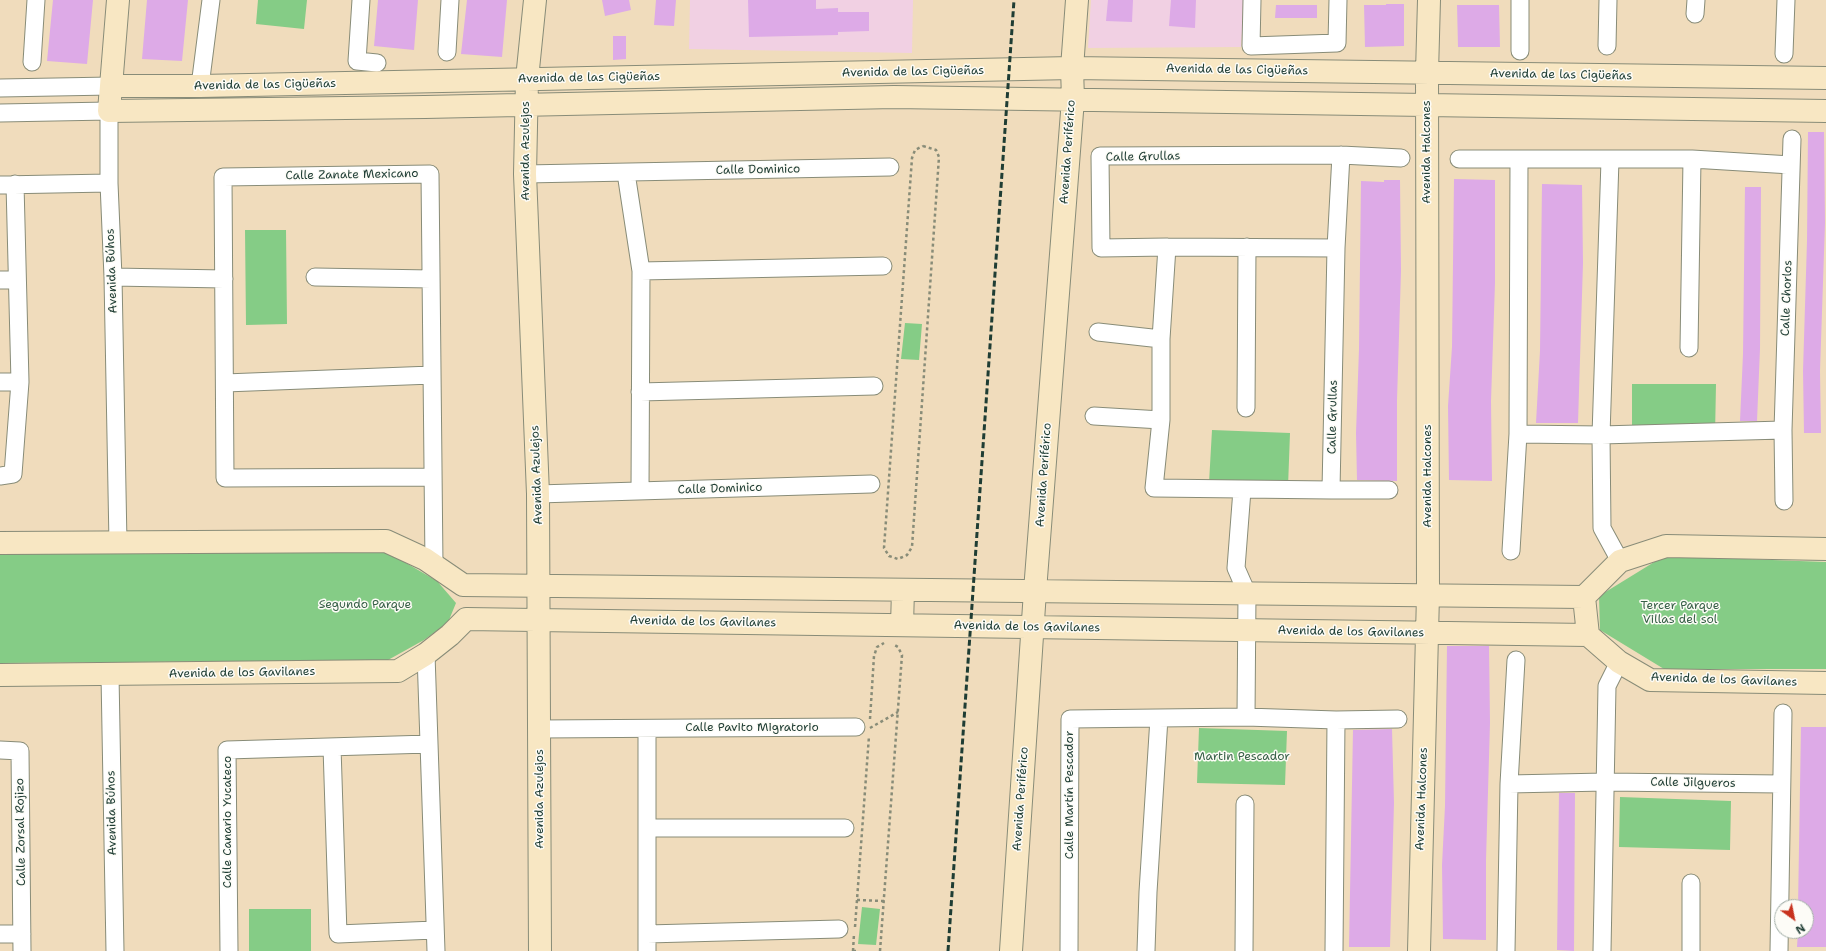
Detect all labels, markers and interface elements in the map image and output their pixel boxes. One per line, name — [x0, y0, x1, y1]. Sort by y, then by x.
street label: Avenida de las Cigüeñas — [1166, 62, 1308, 78]
street label: Avenida de las Cigüeñas — [842, 64, 984, 80]
street label: Avenida de las Cigüeñas — [1490, 67, 1632, 83]
street label: Avenida de las Cigüeñas — [518, 70, 660, 86]
street label: Avenida de las Cigüeñas — [194, 77, 336, 93]
street label: Avenida Periférico — [1057, 99, 1079, 205]
street label: Avenida Halcones — [1420, 100, 1434, 204]
street label: Avenida Azulejos — [519, 101, 533, 201]
street label: Calle Grullas — [1106, 149, 1180, 165]
street label: Calle Dominico — [716, 162, 800, 178]
street label: Calle Zanate Mexicano — [285, 167, 419, 183]
street label: Avenida Búhos — [103, 228, 121, 314]
street label: Calle Chorlos — [1778, 260, 1796, 336]
street label: Calle Grullas — [1325, 380, 1341, 454]
street label: Avenida Periférico — [1033, 422, 1055, 528]
street label: Avenida Halcones — [1421, 424, 1435, 528]
street label: Avenida Azulejos — [528, 425, 546, 525]
street label: Calle Dominico — [677, 480, 763, 498]
park label: Segundo Parque — [319, 598, 411, 612]
park label: Tercer Parque Villas del sol — [1641, 599, 1719, 627]
street label: Avenida de los Gavilanes — [630, 614, 776, 630]
street label: Avenida de los Gavilanes — [954, 619, 1100, 635]
street label: Avenida de los Gavilanes — [1278, 624, 1424, 640]
street label: Avenida de los Gavilanes — [169, 665, 315, 681]
street label: Avenida de los Gavilanes — [1650, 670, 1798, 690]
street label: Calle Pavito Migratorio — [685, 721, 819, 735]
street label: Calle Martín Pescador — [1063, 731, 1077, 859]
street label: Avenida Periférico — [1010, 746, 1032, 852]
street label: Avenida Halcones — [1413, 747, 1431, 851]
street label: Avenida Azulejos — [533, 749, 547, 849]
park label: Martin Pescador — [1194, 750, 1290, 764]
street label: Calle Canario Yucateco — [221, 756, 235, 888]
street label: Avenida Búhos — [104, 770, 120, 856]
street label: Calle Jilgueros — [1650, 775, 1736, 791]
street label: Calle Zorsal Rojizo — [13, 778, 29, 886]
north arrow — [1774, 899, 1814, 939]
text: N — [1793, 920, 1808, 937]

